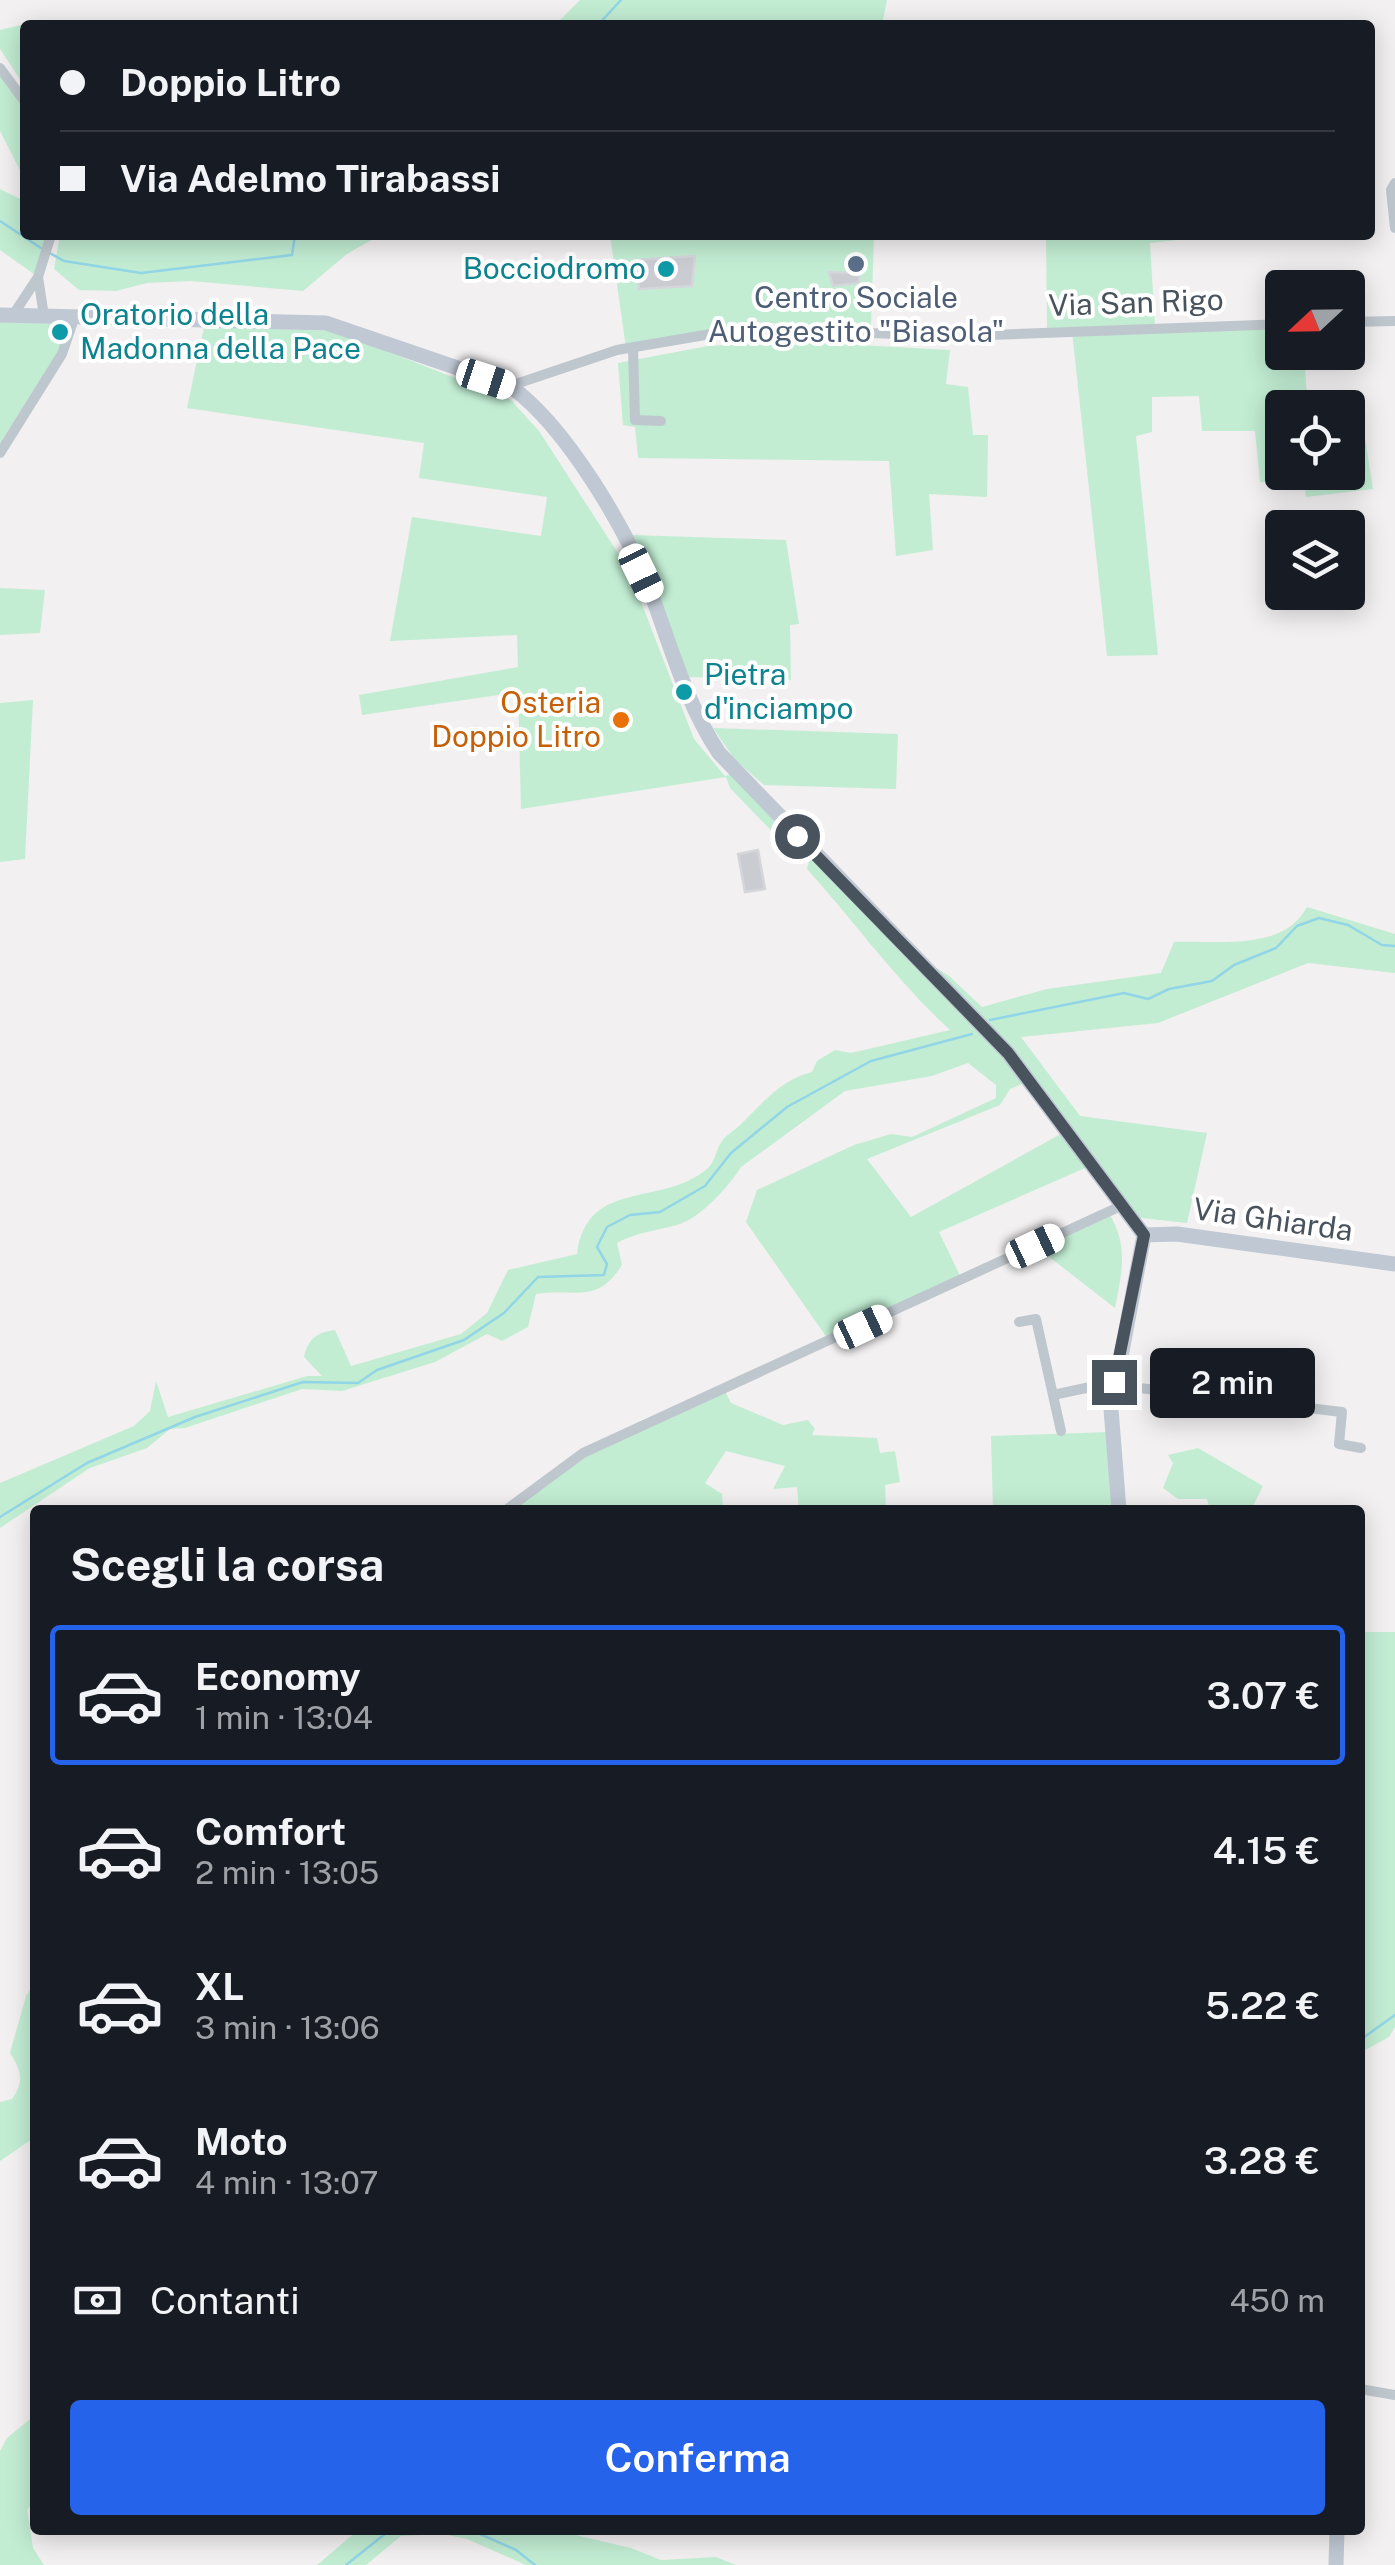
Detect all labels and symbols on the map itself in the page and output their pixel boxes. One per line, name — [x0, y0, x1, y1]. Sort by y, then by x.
place label: Bocciodromo — [463, 250, 646, 286]
marker: Centro Sociale Autogestito "Biasola" — [845, 253, 867, 275]
marker: Bocciodromo — [655, 258, 677, 280]
north arrow — [1265, 270, 1365, 370]
place label: Centro Sociale Autogestito "Biasola" — [708, 279, 1004, 349]
street label: Via San Rigo — [1048, 281, 1224, 323]
place label: Oratorio della Madonna della Pace — [80, 296, 361, 366]
marker: Oratorio della Madonna della Pace — [49, 321, 71, 343]
car — [453, 355, 519, 403]
car — [614, 539, 668, 607]
place label: Pietra d'inciampo — [704, 656, 854, 726]
marker: Pietra d'inciampo — [673, 681, 695, 703]
place label: Osteria Doppio Litro — [431, 684, 601, 754]
marker: Osteria Doppio Litro — [610, 709, 632, 731]
route start — [775, 814, 820, 859]
street label: Via Ghiarda — [1191, 1190, 1355, 1248]
car — [1001, 1220, 1069, 1272]
car — [829, 1301, 897, 1353]
callout: 2 min — [1149, 1347, 1314, 1417]
route end — [1092, 1360, 1137, 1405]

